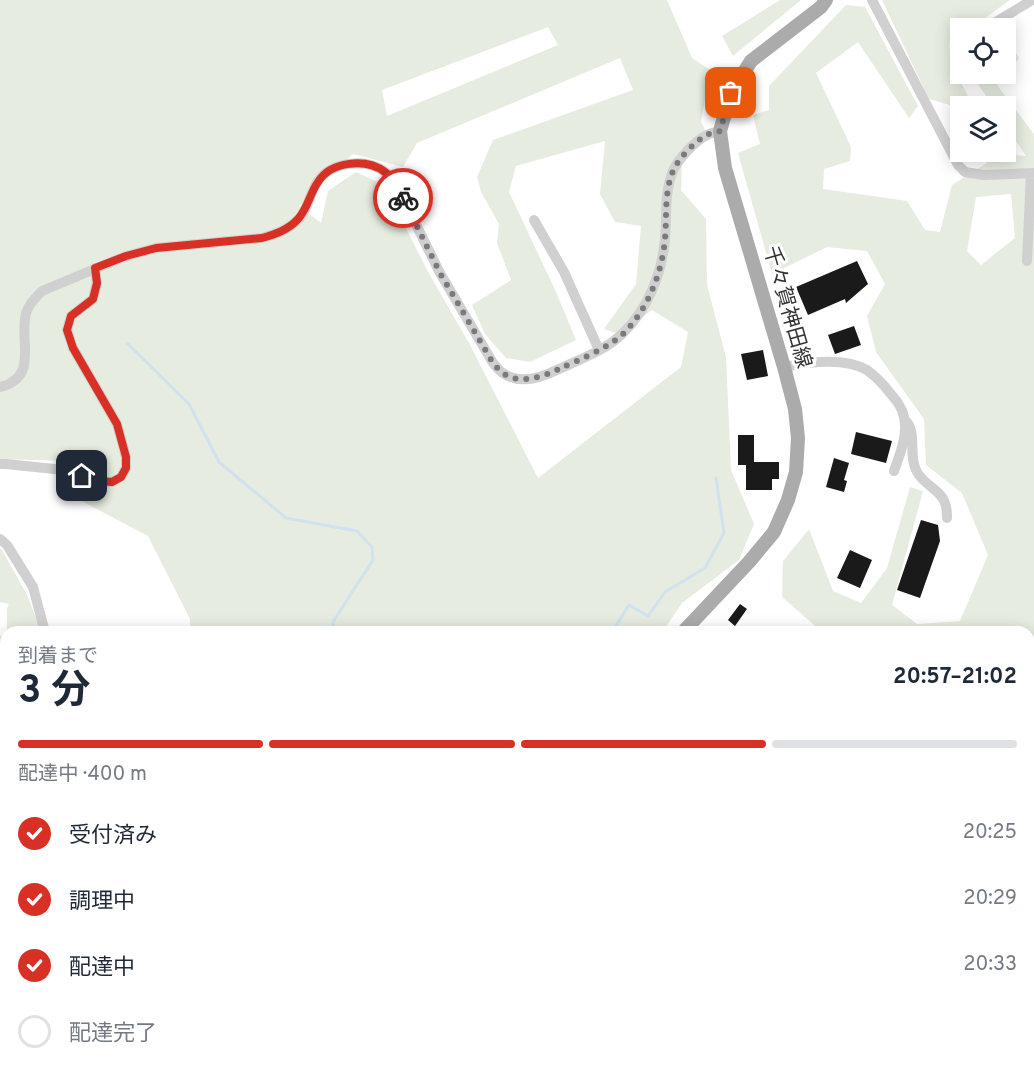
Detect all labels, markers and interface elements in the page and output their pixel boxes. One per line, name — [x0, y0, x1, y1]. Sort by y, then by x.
map controls — [950, 18, 1016, 162]
button: locate — [950, 18, 1016, 84]
pin — [705, 67, 756, 118]
icon: bag — [714, 76, 747, 109]
button: layers — [950, 96, 1016, 162]
courier — [373, 168, 433, 228]
icon: bike — [387, 182, 420, 215]
street label: 千々賀神田線 — [756, 243, 817, 372]
pin — [56, 450, 107, 501]
icon: home — [65, 459, 98, 492]
text: 到着まで — [18, 644, 98, 670]
text: 20:57–21:02 — [893, 664, 1017, 691]
text: 3 分 — [18, 668, 90, 717]
text: 配達中 · 400 m — [18, 762, 147, 788]
icon: check — [18, 817, 51, 850]
text: 20:25 — [963, 820, 1017, 846]
text: 受付済み — [69, 823, 157, 850]
icon: check — [18, 883, 51, 916]
text: 20:29 — [963, 886, 1017, 912]
text: 調理中 — [69, 889, 135, 916]
icon: check — [18, 949, 51, 982]
text: 20:33 — [963, 952, 1017, 978]
text: 配達中 — [69, 955, 135, 982]
text: 配達完了 — [69, 1021, 157, 1048]

